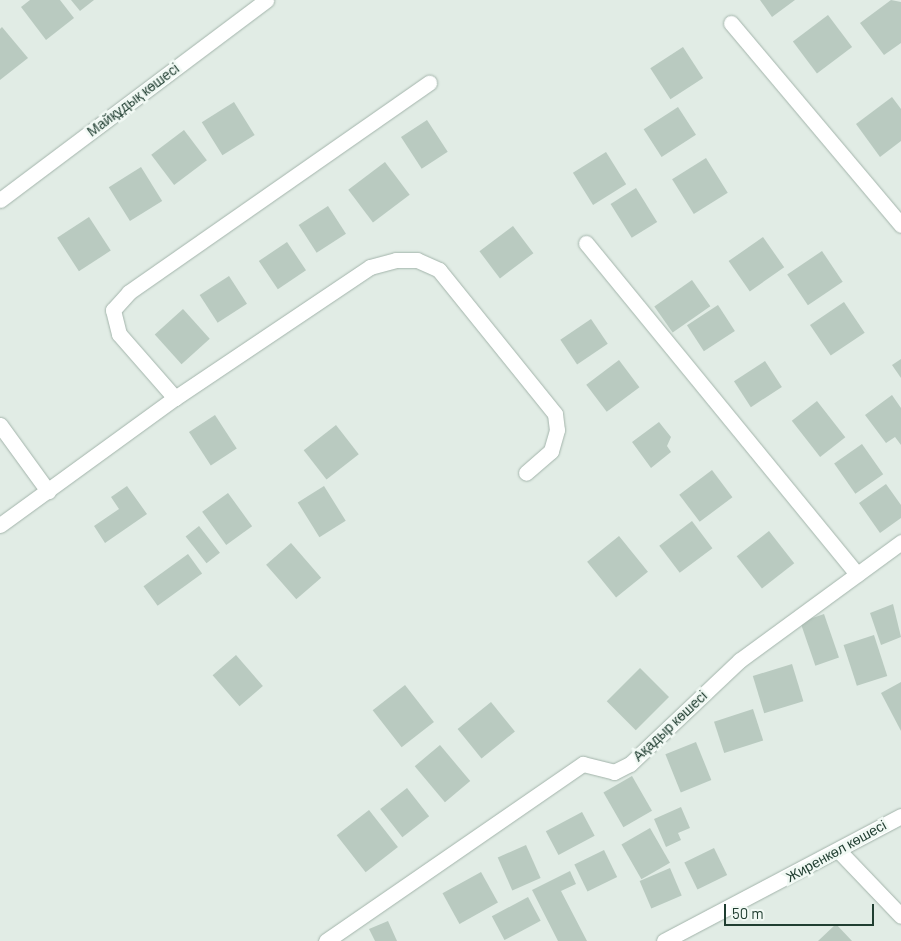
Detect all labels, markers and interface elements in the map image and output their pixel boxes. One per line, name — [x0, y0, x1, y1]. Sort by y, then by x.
street label: Майқұдық көшесі — [84, 60, 182, 140]
street label: Ақадыр көшесі — [629, 687, 711, 765]
street label: Жиренкөл көшесі — [783, 817, 889, 885]
scale bar — [726, 894, 876, 926]
text: 50 m — [732, 904, 764, 922]

